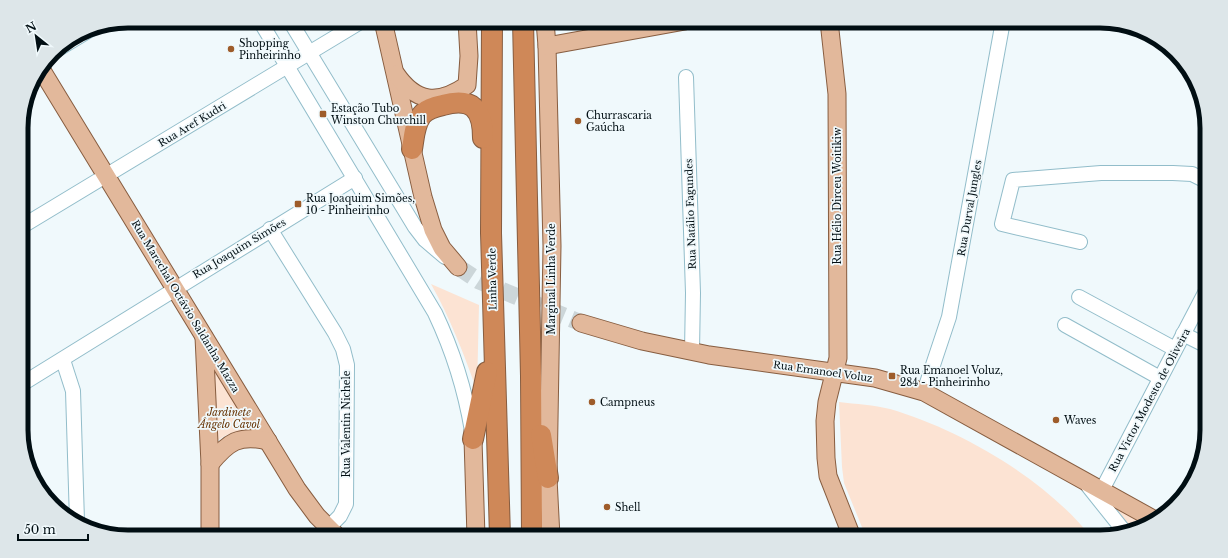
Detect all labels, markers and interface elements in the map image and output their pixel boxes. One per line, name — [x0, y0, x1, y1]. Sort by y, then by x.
north arrow — [16, 16, 56, 56]
text: N — [23, 18, 40, 36]
place label: Shopping Pinheirinho — [239, 37, 301, 62]
marker: Shopping Pinheirinho — [226, 44, 236, 54]
street label: Rua Aref Kudri — [156, 99, 229, 150]
place label: Estação Tubo Winston Churchill — [330, 102, 426, 127]
marker: Estação Tubo Winston Churchill — [318, 109, 328, 119]
place label: Churrascaria Gaúcha — [586, 109, 652, 134]
marker: Churrascaria Gaúcha — [573, 116, 583, 126]
street label: Rua Hélio Dirceu Woitikiw — [831, 127, 844, 265]
street label: Rua Natálio Fagundes — [682, 158, 699, 270]
street label: Rua Durval Jungles — [955, 158, 984, 257]
place label: Rua Joaquim Simões, 10 - Pinheirinho — [306, 192, 415, 217]
marker: Rua Joaquim Simões, 10 - Pinheirinho — [293, 199, 303, 209]
street label: Rua Joaquim Simões — [190, 215, 289, 281]
street label: Rua Marechal Octávio Saldanha Mazza — [129, 218, 243, 395]
street label: Marginal Linha Verde — [545, 223, 558, 335]
street label: Linha Verde — [485, 248, 500, 310]
street label: Rua Victor Modesto de Oliveira — [1106, 326, 1193, 474]
street label: Rua Emanoel Voluz — [772, 358, 874, 385]
place label: Rua Emanoel Voluz, 284 - Pinheirinho — [900, 364, 1003, 389]
street label: Rua Valentin Nichele — [340, 370, 353, 477]
marker: Rua Emanoel Voluz, 284 - Pinheirinho — [887, 371, 897, 381]
place label: Campneus — [600, 396, 655, 409]
marker: Campneus — [587, 397, 597, 407]
park label: Jardinete Ângelo Cavol — [196, 406, 261, 431]
place label: Waves — [1063, 414, 1097, 427]
marker: Waves — [1051, 415, 1061, 425]
place label: Shell — [615, 501, 641, 514]
marker: Shell — [602, 502, 612, 512]
scale bar — [18, 516, 88, 542]
text: 50 m — [24, 522, 56, 537]

